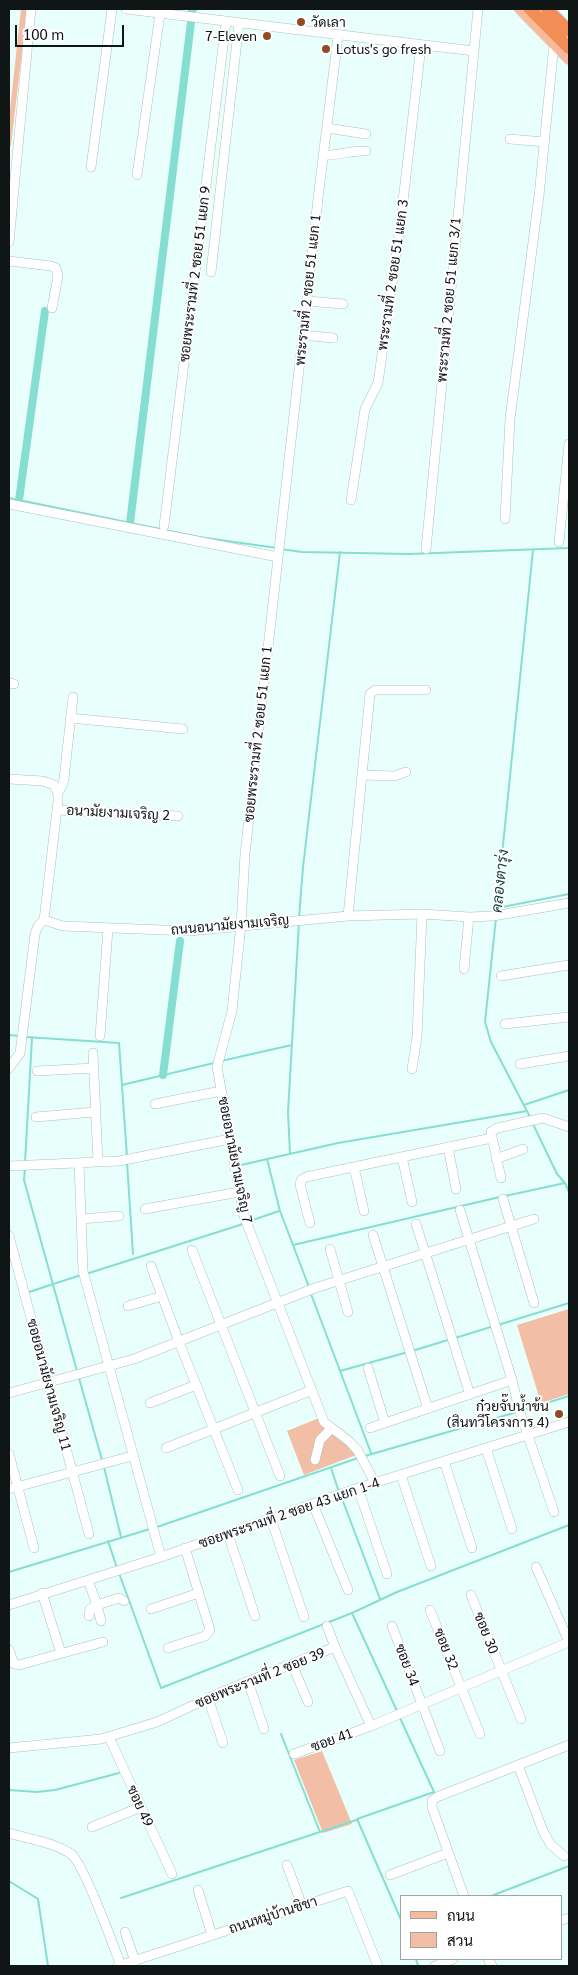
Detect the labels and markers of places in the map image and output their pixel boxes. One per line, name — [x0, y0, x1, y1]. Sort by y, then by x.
place label: วัดเลา — [311, 14, 346, 30]
marker: วัดเลา — [295, 16, 307, 28]
place label: 7-Eleven — [205, 28, 257, 44]
marker: 7-Eleven — [261, 30, 273, 42]
place label: Lotus's go fresh — [336, 41, 431, 57]
marker: Lotus's go fresh — [320, 43, 332, 55]
place label: ก๋วยจั๊บน้ำข้น (สินทวีโครงการ 4) — [447, 1398, 549, 1430]
marker: ก๋วยจั๊บน้ำข้น (สินทวีโครงการ 4) — [553, 1408, 565, 1420]

